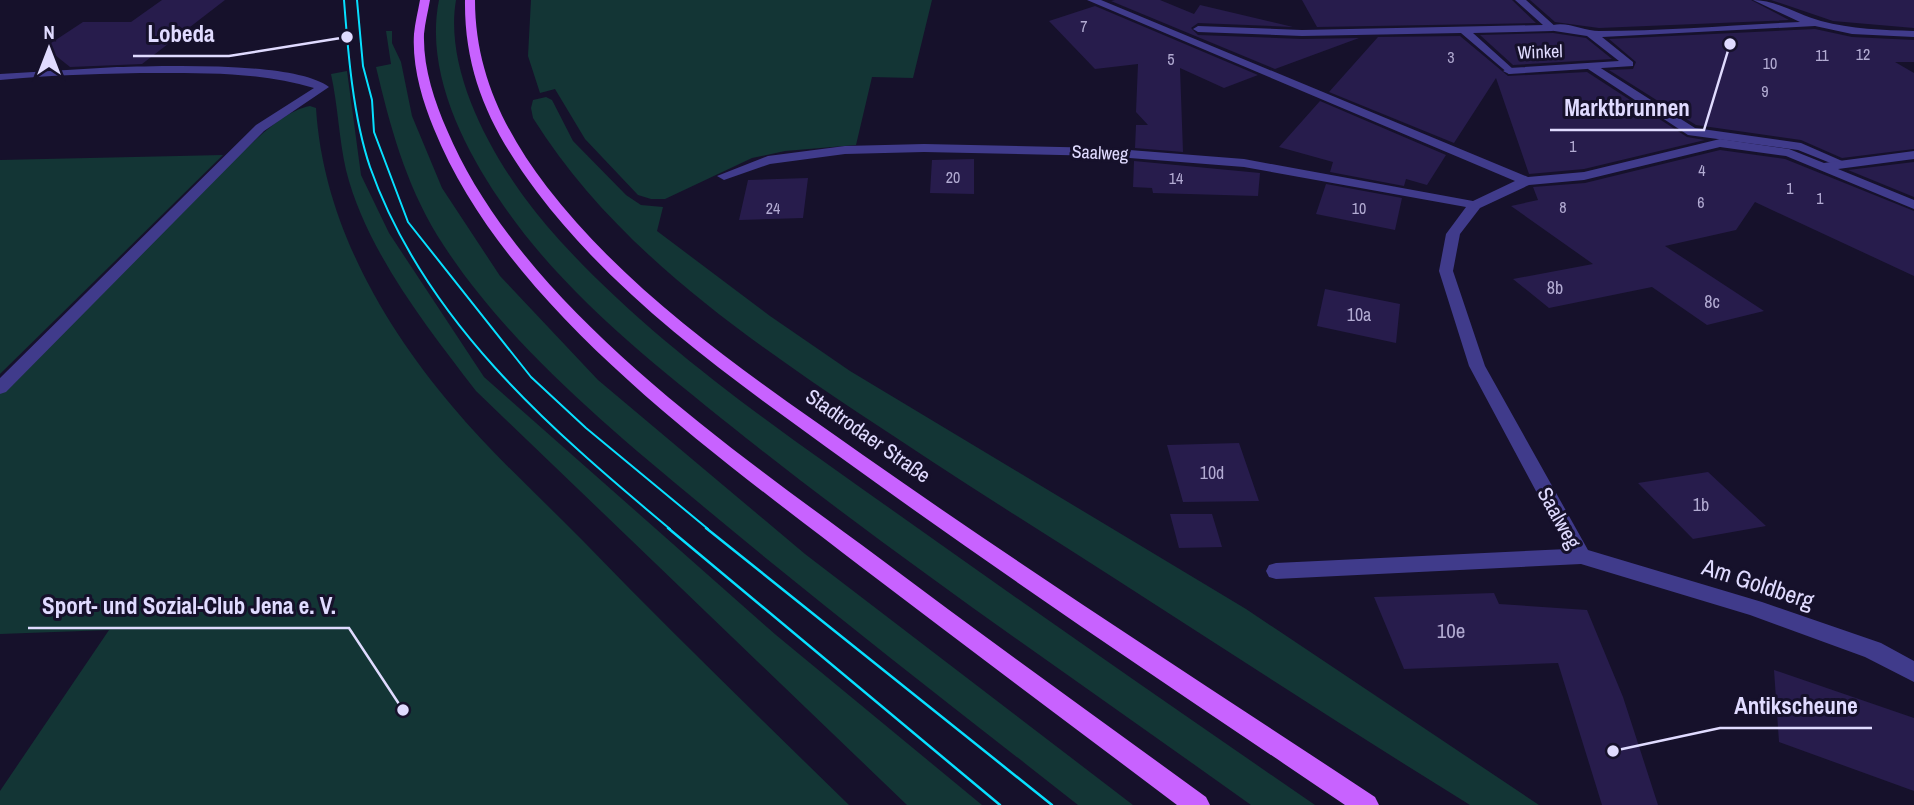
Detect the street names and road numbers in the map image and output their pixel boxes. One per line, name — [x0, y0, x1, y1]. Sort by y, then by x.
street label: Winkel — [1517, 38, 1563, 65]
street label: Saalweg — [1071, 139, 1130, 167]
street label: Stadtrodaer Straße — [800, 382, 937, 489]
street label: Saalweg — [1531, 482, 1588, 554]
street label: Am Goldberg — [1697, 550, 1818, 616]

